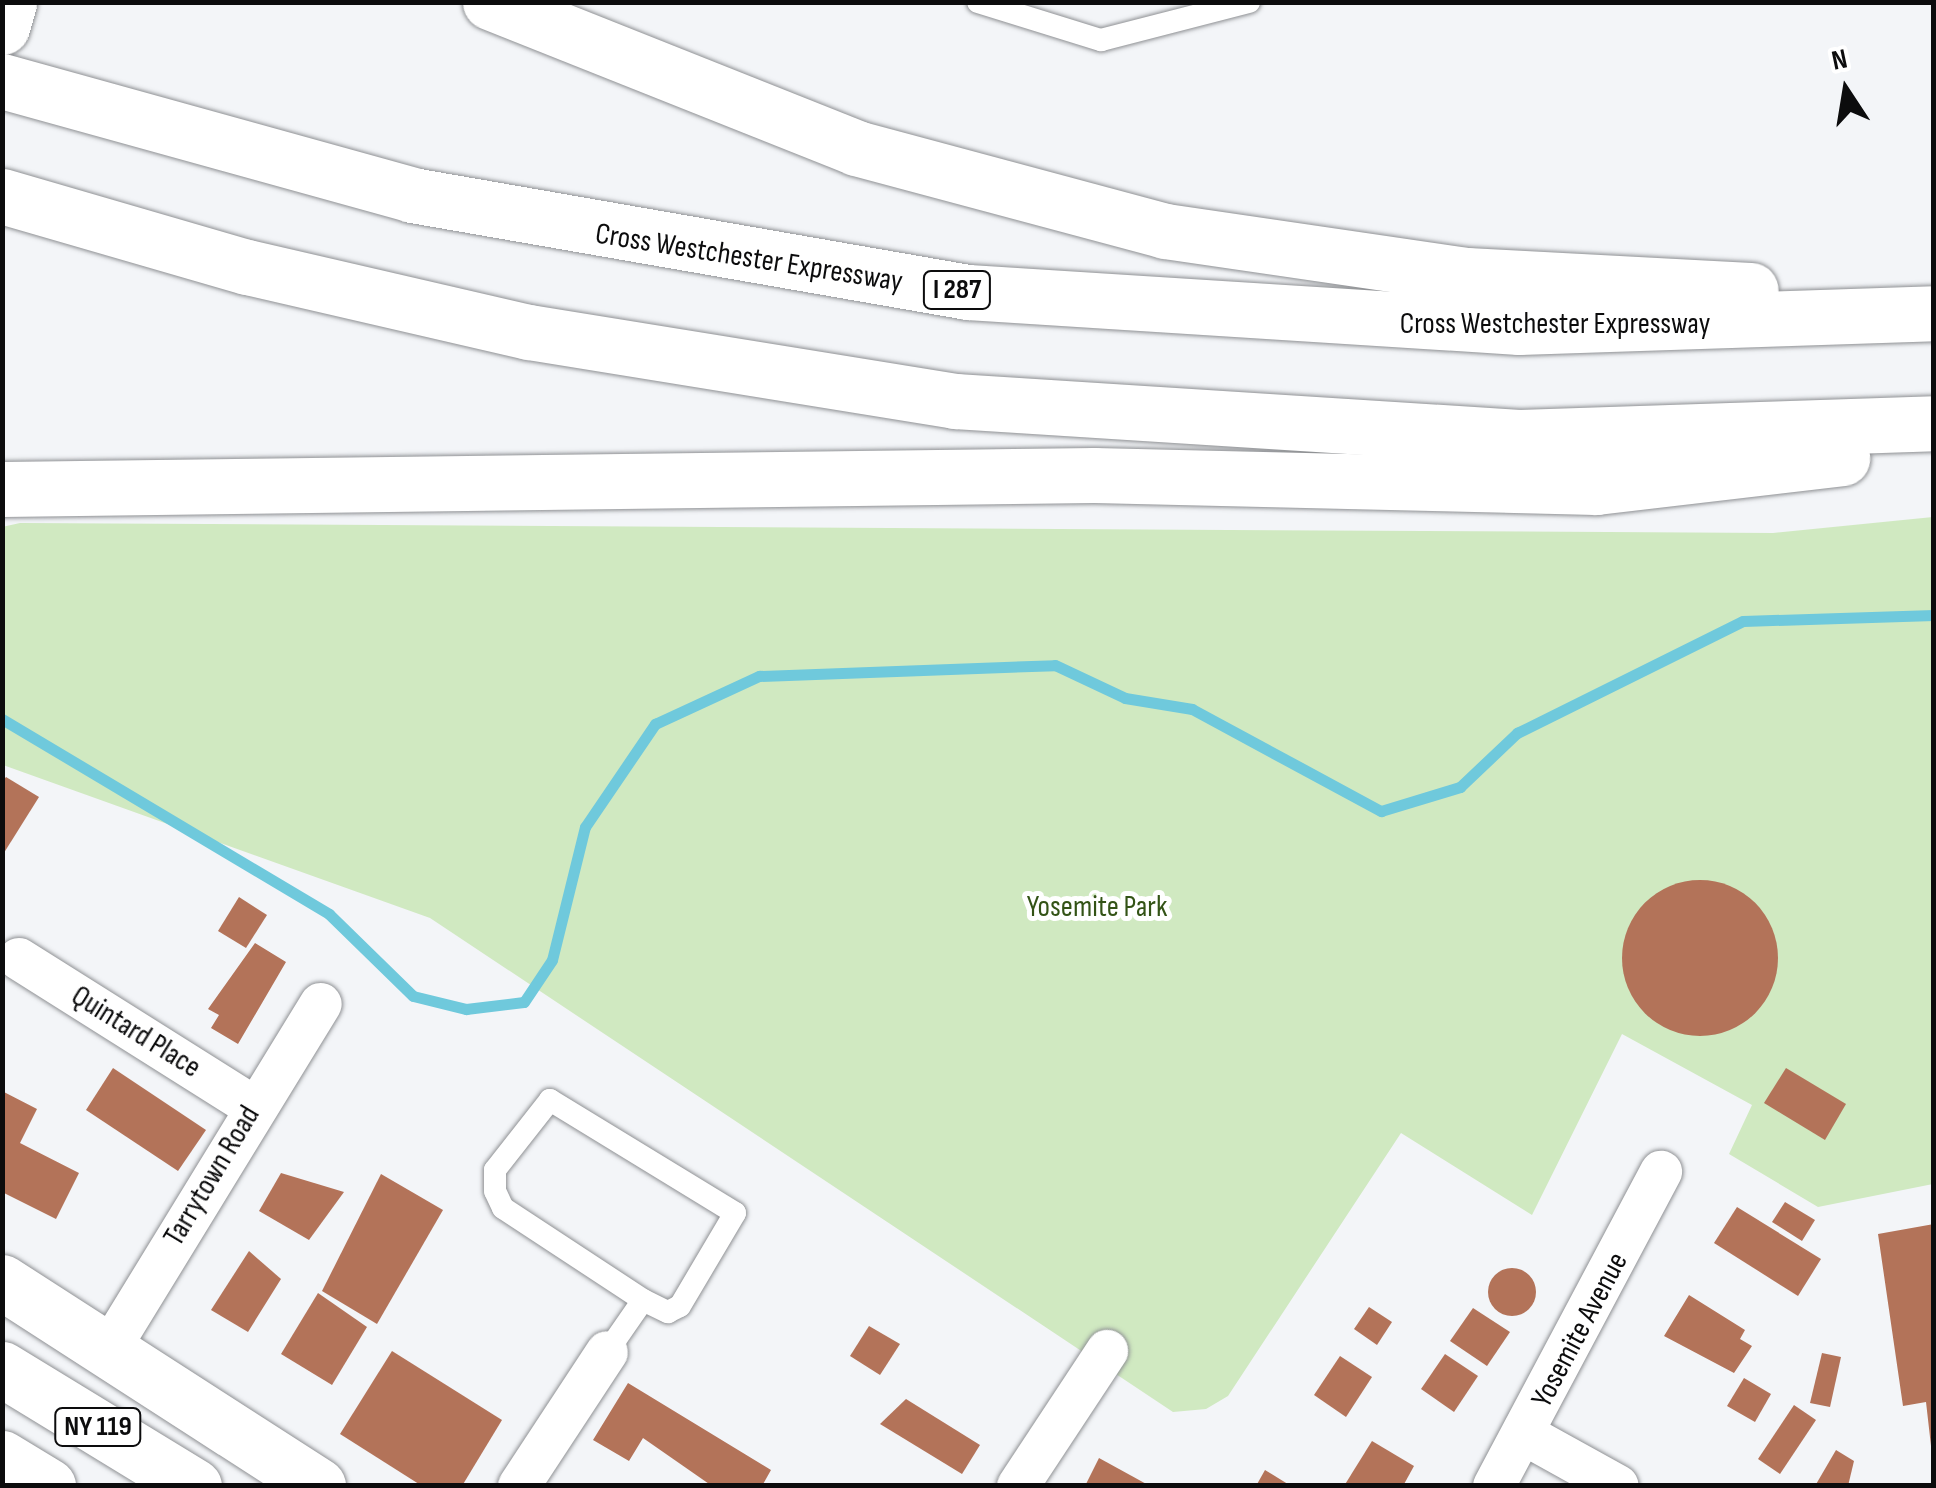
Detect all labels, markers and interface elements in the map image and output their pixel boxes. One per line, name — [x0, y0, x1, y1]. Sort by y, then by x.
north arrow — [1796, 40, 1896, 140]
text: N — [1829, 42, 1850, 78]
street label: Cross Westchester Expressway — [593, 216, 905, 300]
road number: I 287 — [922, 267, 992, 313]
street label: Cross Westchester Expressway — [1400, 306, 1710, 342]
park label: Yosemite Park — [1027, 889, 1167, 925]
street label: Quintard Place — [65, 978, 207, 1086]
street label: Tarrytown Road — [156, 1100, 268, 1252]
street label: Yosemite Avenue — [1524, 1246, 1636, 1414]
road number: NY 119 — [53, 1404, 143, 1450]

